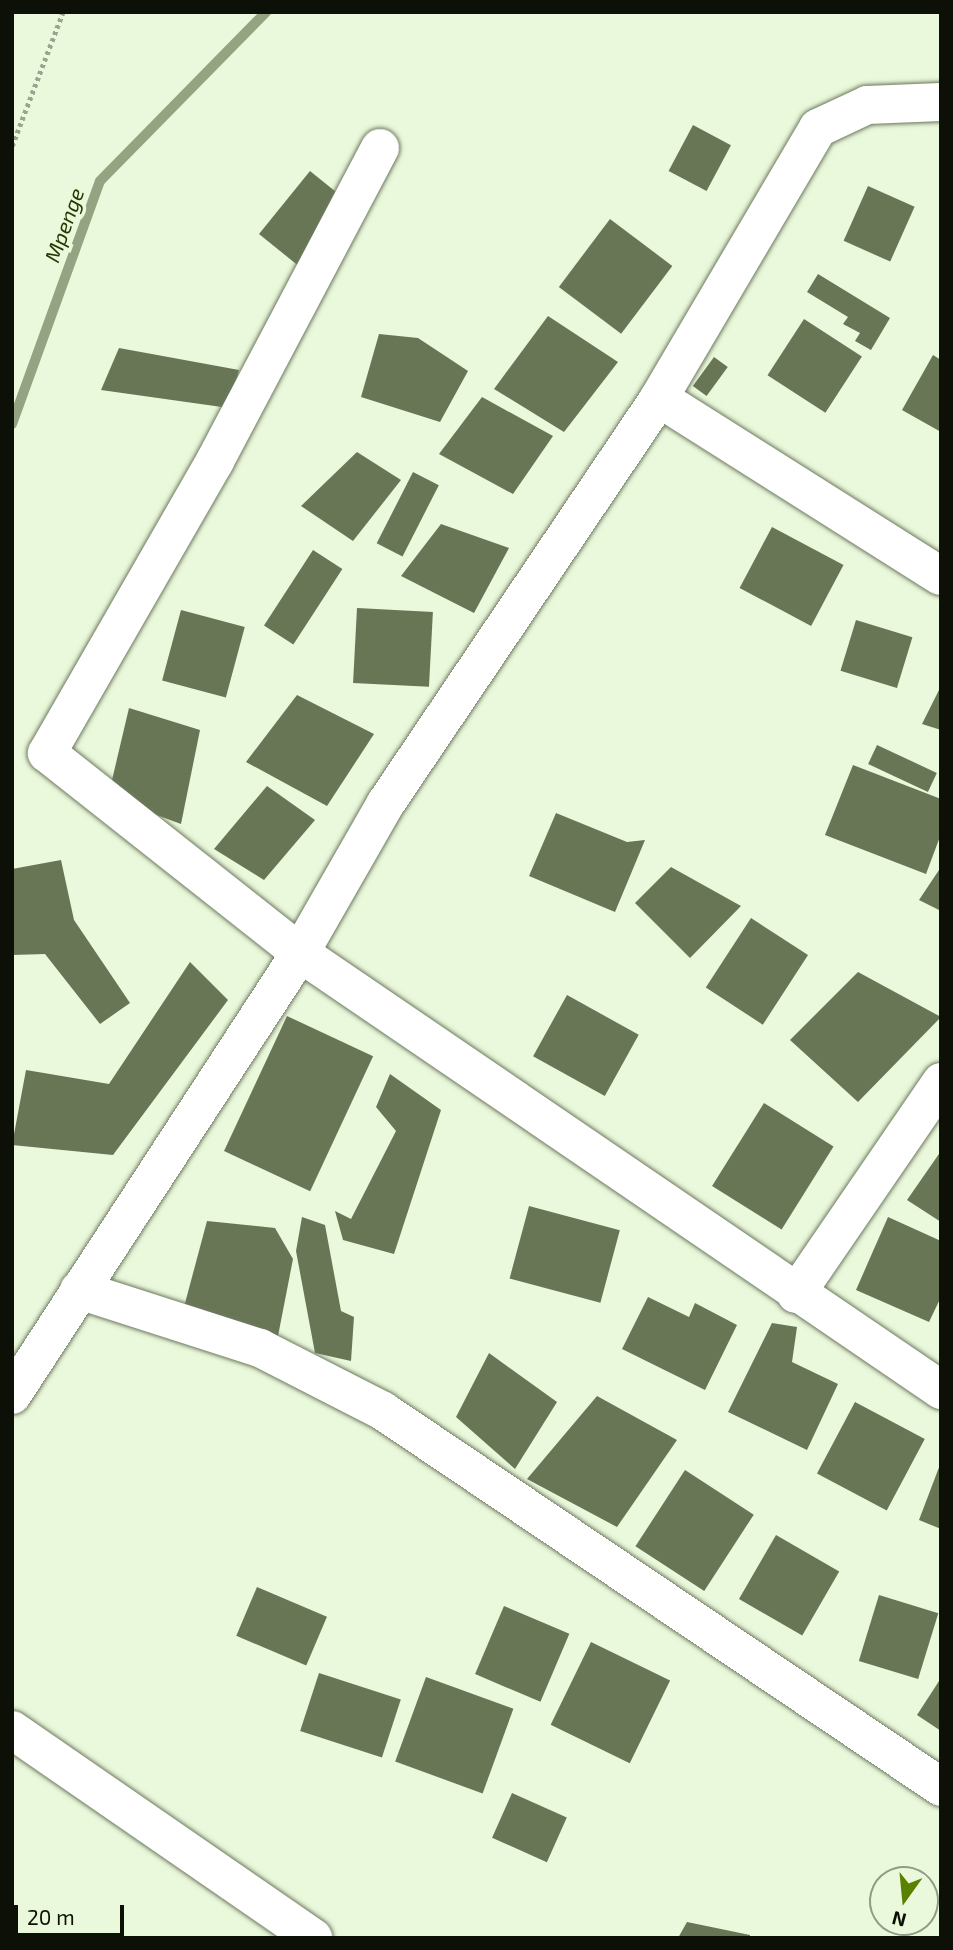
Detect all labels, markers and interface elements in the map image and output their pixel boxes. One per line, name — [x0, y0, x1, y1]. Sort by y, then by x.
water label: Mpenge — [39, 184, 89, 266]
north arrow — [869, 1866, 939, 1936]
scale bar — [18, 1890, 128, 1934]
text: 20 m — [27, 1904, 75, 1929]
text: N — [889, 1907, 909, 1933]

